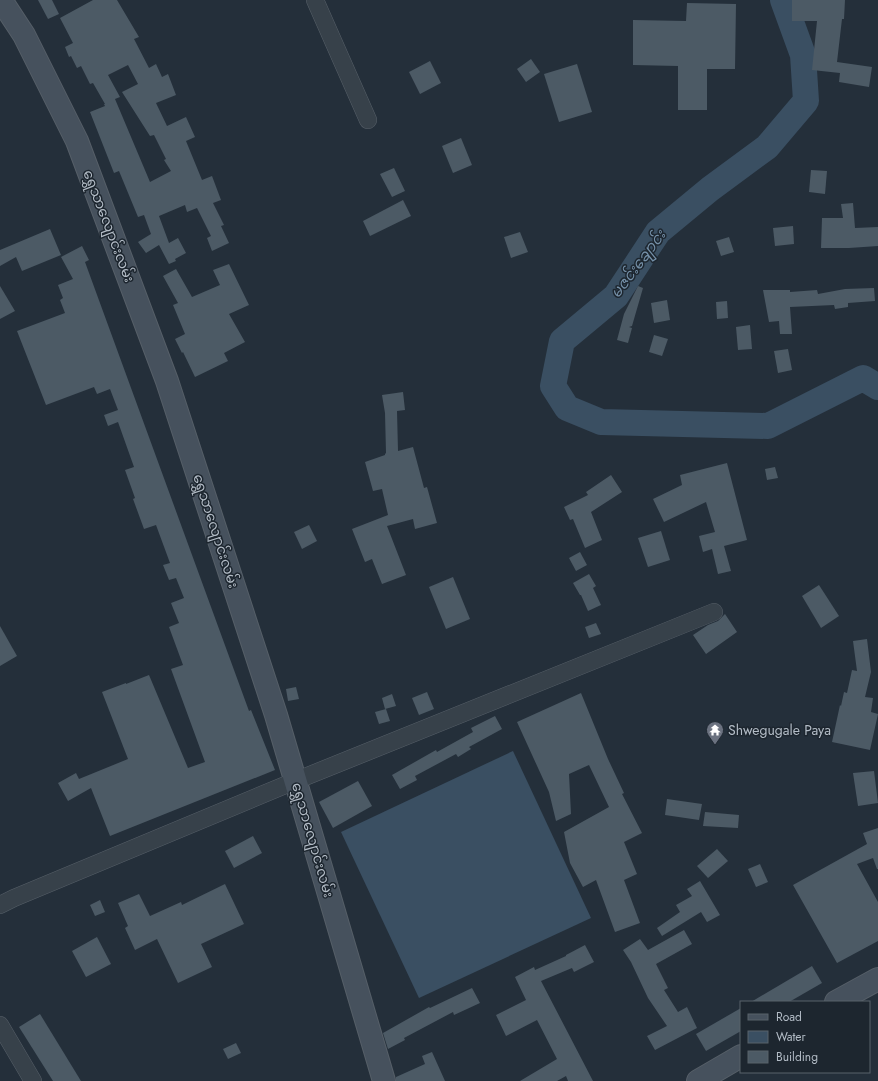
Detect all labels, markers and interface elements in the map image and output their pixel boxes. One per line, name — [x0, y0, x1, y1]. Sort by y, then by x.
street label: ရွှေသာလျောင်းလမ်း — [76, 167, 140, 286]
water label: မဇင်းချောင်း — [605, 225, 672, 303]
street label: ရွှေသာလျောင်းလမ်း — [186, 471, 244, 591]
temple icon: Shwegugale Paya — [705, 720, 725, 745]
place label: Shwegugale Paya — [728, 720, 831, 740]
street label: ရွှေသာလျောင်းလမ်း — [285, 780, 339, 900]
legend — [740, 1001, 870, 1073]
text: Road — [776, 1008, 802, 1026]
text: Water — [776, 1028, 807, 1046]
text: Building — [776, 1048, 818, 1066]

